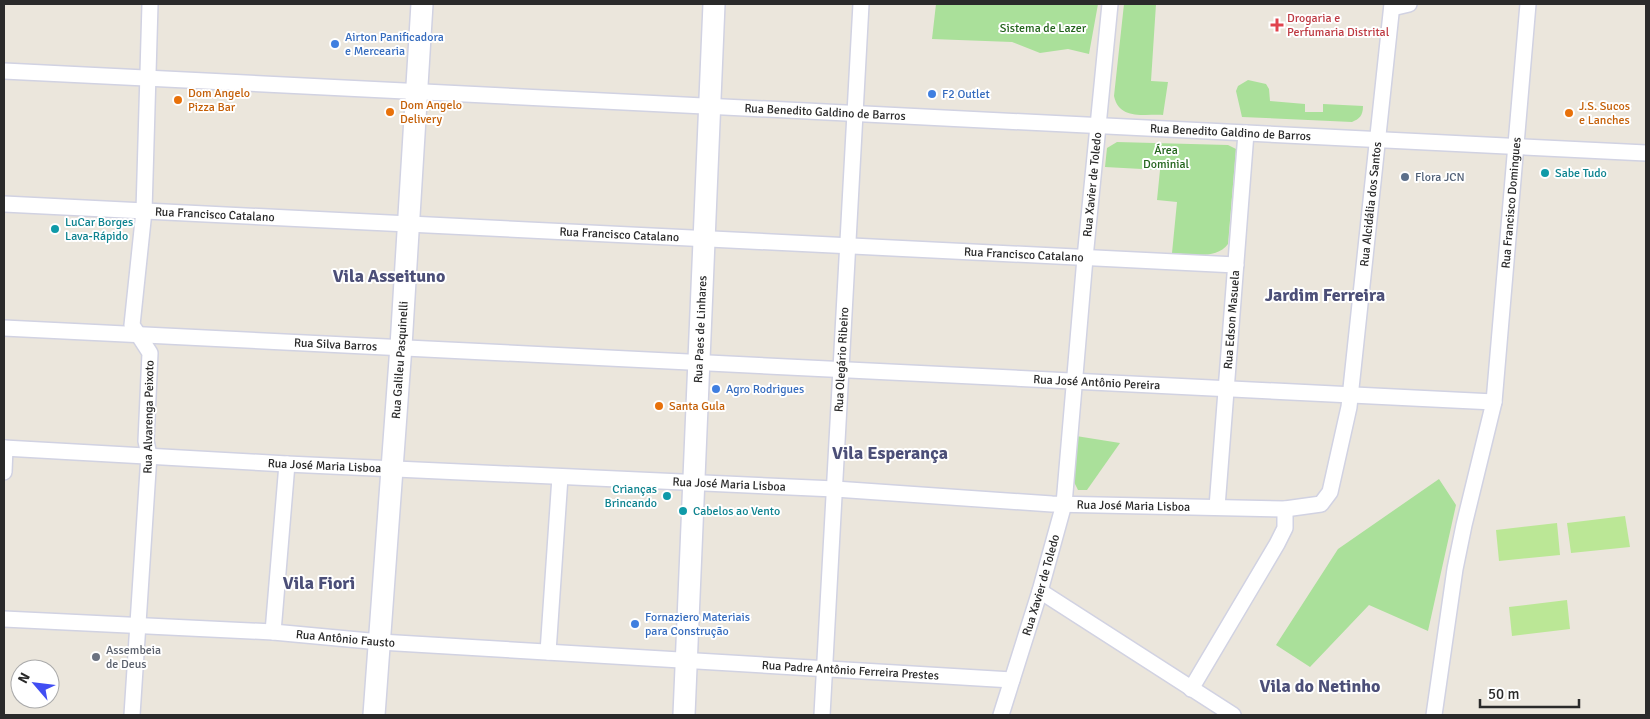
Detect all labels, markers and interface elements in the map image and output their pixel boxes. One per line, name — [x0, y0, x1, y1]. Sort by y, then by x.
place label: Drogaria e Perfumaria Distrital — [1287, 11, 1390, 40]
marker: Drogaria e Perfumaria Distrital — [1271, 19, 1283, 31]
park label: Sistema de Lazer — [1000, 21, 1087, 36]
place label: Airton Panificadora e Mercearia — [345, 30, 444, 59]
marker: Airton Panificadora e Mercearia — [329, 38, 341, 50]
place label: Dom Angelo Pizza Bar — [188, 86, 250, 115]
place label: F2 Outlet — [942, 87, 990, 102]
marker: F2 Outlet — [926, 88, 938, 100]
marker: Dom Angelo Pizza Bar — [172, 94, 184, 106]
place label: Dom Angelo Delivery — [400, 98, 462, 127]
place label: J.S. Sucos e Lanches — [1579, 99, 1630, 128]
street label: Rua Benedito Galdino de Barros — [744, 100, 906, 124]
marker: Dom Angelo Delivery — [384, 106, 396, 118]
marker: J.S. Sucos e Lanches — [1563, 107, 1575, 119]
street label: Rua Benedito Galdino de Barros — [1149, 121, 1311, 144]
street label: Rua Xavier de Toledo — [1080, 132, 1105, 237]
street label: Rua Francisco Domingues — [1498, 137, 1524, 269]
street label: Rua Alcidália dos Santos — [1357, 141, 1385, 267]
park label: Área Dominial — [1143, 143, 1190, 172]
place label: Sabe Tudo — [1555, 166, 1607, 181]
marker: Sabe Tudo — [1539, 167, 1551, 179]
place label: Flora JCN — [1415, 170, 1465, 185]
marker: Flora JCN — [1399, 171, 1411, 183]
street label: Rua Francisco Catalano — [154, 204, 275, 225]
place label: LuCar Borges Lava-Rápido — [65, 215, 133, 244]
marker: LuCar Borges Lava-Rápido — [49, 223, 61, 235]
street label: Rua Francisco Catalano — [559, 224, 680, 245]
street label: Rua Francisco Catalano — [963, 244, 1084, 265]
district label: Vila Asseituno — [333, 265, 445, 287]
street label: Rua Edson Masuela — [1220, 269, 1243, 370]
street label: Rua Paes de Linhares — [691, 275, 710, 384]
district label: Jardim Ferreira — [1265, 284, 1385, 306]
street label: Rua Galileu Pasquinelli — [388, 301, 411, 419]
street label: Rua Olegário Ribeiro — [831, 307, 852, 413]
street label: Rua Silva Barros — [294, 335, 378, 354]
street label: Rua Alvarenga Peixoto — [141, 360, 157, 474]
street label: Rua José Antônio Pereira — [1033, 372, 1161, 393]
place label: Agro Rodrigues — [726, 382, 804, 397]
marker: Agro Rodrigues — [710, 383, 722, 395]
place label: Santa Gula — [669, 399, 725, 414]
marker: Santa Gula — [653, 400, 665, 412]
district label: Vila Esperança — [832, 442, 948, 464]
street label: Rua José Maria Lisboa — [267, 455, 382, 476]
street label: Rua José Maria Lisboa — [672, 474, 786, 494]
place label: Crianças Brincando — [605, 482, 657, 511]
marker: Crianças Brincando — [661, 490, 673, 502]
street label: Rua José Maria Lisboa — [1077, 497, 1190, 514]
place label: Cabelos ao Vento — [693, 504, 780, 519]
marker: Cabelos ao Vento — [677, 505, 689, 517]
street label: Rua Xavier de Toledo — [1019, 533, 1063, 638]
district label: Vila Fiori — [283, 572, 355, 594]
place label: Fornaziero Materiais para Construção — [645, 610, 750, 639]
marker: Fornaziero Materiais para Construção — [629, 618, 641, 630]
street label: Rua Antônio Fausto — [295, 627, 395, 650]
place label: Assembeia de Deus — [106, 643, 161, 672]
marker: Assembeia de Deus — [90, 651, 102, 663]
street label: Rua Padre Antônio Ferreira Prestes — [761, 657, 939, 683]
north arrow — [10, 659, 60, 709]
text: N — [14, 670, 34, 686]
district label: Vila do Netinho — [1260, 675, 1380, 697]
scale bar — [1480, 676, 1579, 708]
text: 50 m — [1488, 685, 1519, 703]

